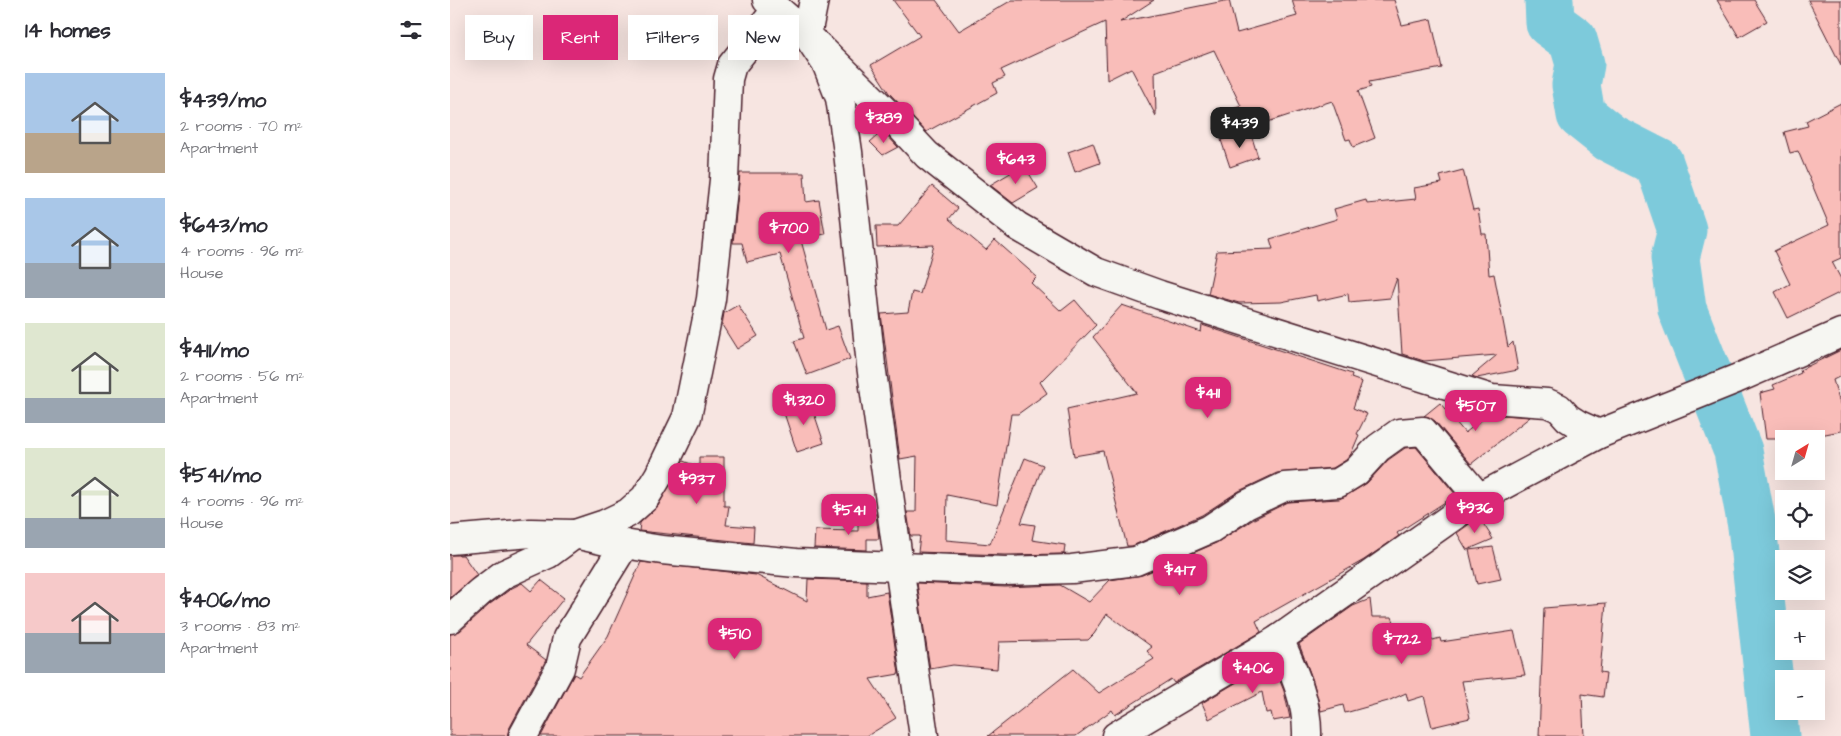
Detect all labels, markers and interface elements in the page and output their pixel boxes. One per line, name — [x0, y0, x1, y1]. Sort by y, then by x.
chip: Buy — [465, 15, 533, 60]
chip: Rent — [543, 15, 618, 60]
chip: Filters — [628, 15, 718, 60]
chip: New — [728, 15, 799, 60]
text: 14 homes — [25, 16, 111, 45]
icon: filters — [397, 16, 425, 44]
text: $439/mo — [180, 86, 266, 115]
icon: home — [65, 93, 125, 153]
pin: $389 — [854, 102, 914, 144]
pin: $439 — [1210, 106, 1270, 149]
text: $389 — [866, 107, 902, 129]
text: $439 — [1221, 112, 1259, 134]
text: 2 rooms · 70 m² — [180, 115, 303, 137]
text: Apartment — [180, 137, 258, 159]
pin: $643 — [986, 142, 1046, 185]
text: $643 — [997, 148, 1035, 170]
text: $643/mo — [180, 211, 268, 240]
pin: $700 — [759, 212, 819, 254]
text: $700 — [770, 217, 808, 239]
icon: home — [65, 218, 125, 278]
text: 4 rooms · 96 m² — [180, 240, 304, 262]
text: House — [180, 262, 224, 284]
text: $411/mo — [180, 336, 249, 365]
icon: home — [65, 343, 125, 403]
text: 2 rooms · 56 m² — [180, 365, 304, 387]
pin: $411 — [1178, 376, 1238, 419]
text: $411 — [1196, 382, 1220, 404]
pin: $1,320 — [763, 384, 845, 426]
text: Apartment — [180, 387, 258, 409]
text: $1,320 — [783, 389, 825, 411]
pin: $507 — [1446, 390, 1506, 432]
text: $507 — [1456, 395, 1496, 417]
north arrow — [1775, 430, 1825, 480]
map controls — [1775, 430, 1825, 720]
text: $541/mo — [180, 461, 261, 490]
pin: $937 — [667, 462, 727, 505]
icon: home — [65, 468, 125, 528]
text: $937 — [679, 468, 715, 490]
text: 4 rooms · 96 m² — [180, 490, 304, 512]
button: locate — [1775, 490, 1825, 540]
pin: $936 — [1445, 492, 1505, 534]
pin: $541 — [819, 494, 879, 536]
text: $936 — [1457, 497, 1493, 519]
text: $541 — [832, 499, 866, 521]
text: House — [180, 512, 224, 534]
button: layers — [1775, 550, 1825, 600]
pin: $417 — [1150, 554, 1210, 596]
text: $417 — [1164, 559, 1196, 581]
text: $406/mo — [180, 586, 270, 615]
icon: home — [65, 593, 125, 653]
button: + — [1775, 610, 1825, 660]
text: 3 rooms · 83 m² — [180, 615, 300, 637]
pin: $510 — [705, 618, 765, 660]
pin: $722 — [1372, 622, 1432, 665]
text: $510 — [719, 623, 751, 645]
text: $722 — [1383, 628, 1421, 650]
text: Apartment — [180, 637, 258, 659]
pin: $406 — [1223, 652, 1283, 694]
text: $406 — [1233, 657, 1273, 679]
button: − — [1775, 670, 1825, 720]

